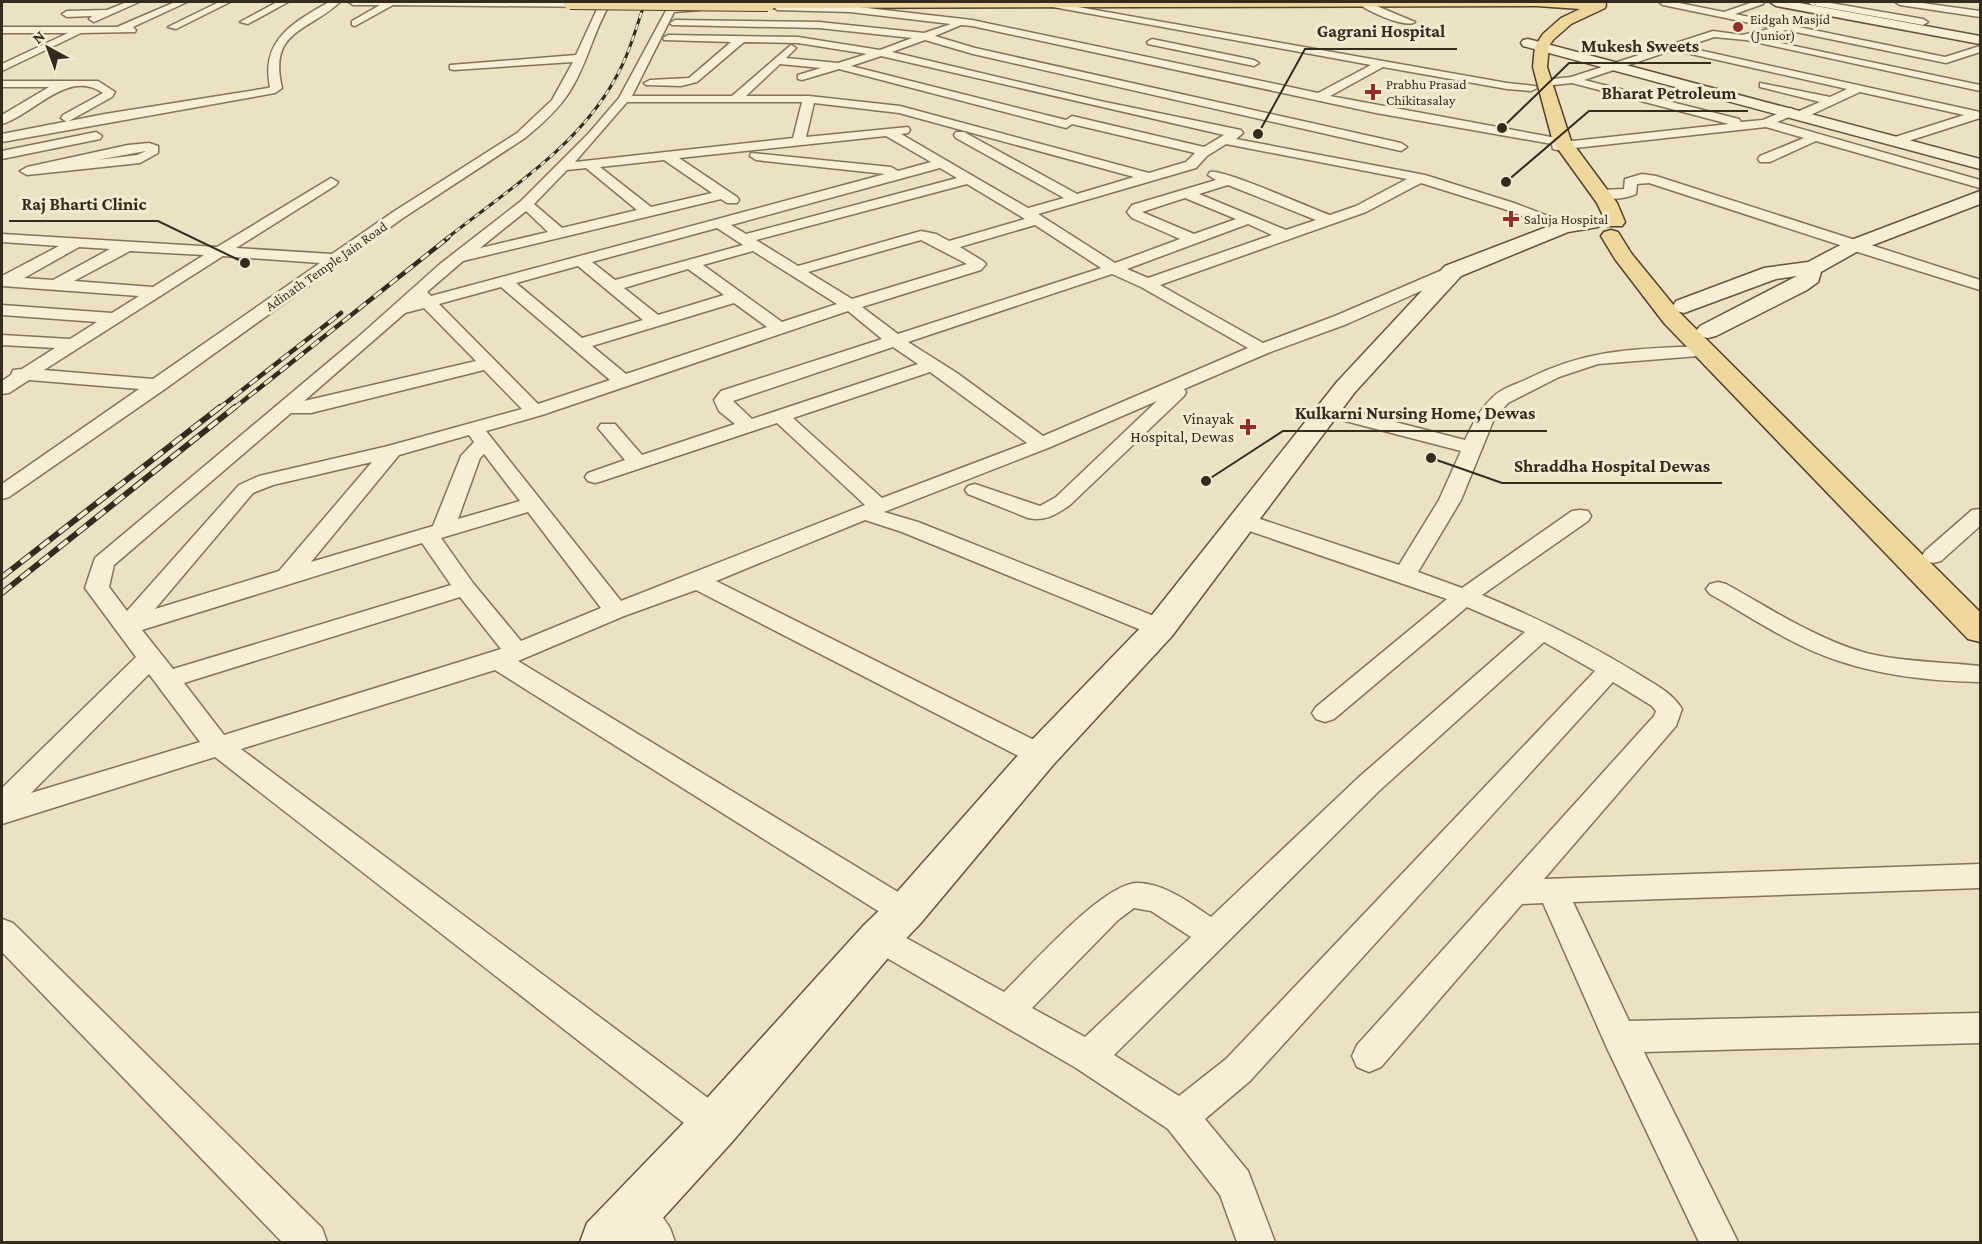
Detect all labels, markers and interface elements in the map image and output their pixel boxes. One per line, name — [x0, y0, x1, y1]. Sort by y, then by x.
place label: Eidgah Masjid (Junior) — [1750, 11, 1831, 44]
callout: Gagrani Hospital — [1305, 13, 1457, 49]
north arrow — [18, 18, 78, 78]
marker: Eidgah Masjid (Junior) — [1731, 20, 1745, 34]
text: Gagrani Hospital — [1317, 21, 1445, 41]
text: N — [29, 27, 48, 47]
callout: Mukesh Sweets — [1569, 27, 1711, 63]
text: Mukesh Sweets — [1581, 36, 1699, 56]
callout: Bharat Petroleum — [1589, 75, 1748, 111]
place label: Prabhu Prasad Chikitasalay — [1386, 76, 1467, 108]
marker: Prabhu Prasad Chikitasalay — [1364, 83, 1382, 101]
text: Bharat Petroleum — [1602, 83, 1737, 103]
callout: Raj Bharti Clinic — [9, 185, 158, 221]
text: Raj Bharti Clinic — [21, 194, 147, 215]
marker: Saluja Hospital — [1502, 210, 1520, 228]
place label: Saluja Hospital — [1524, 211, 1608, 228]
street label: Adinath Temple Jain Road — [262, 218, 390, 314]
callout: Kulkarni Nursing Home, Dewas — [1283, 395, 1547, 431]
text: Kulkarni Nursing Home, Dewas — [1295, 403, 1535, 423]
place label: Vinayak Hospital, Dewas — [1130, 410, 1234, 446]
marker: Vinayak Hospital, Dewas — [1239, 418, 1257, 436]
callout: Shraddha Hospital Dewas — [1502, 447, 1722, 483]
text: Shraddha Hospital Dewas — [1514, 456, 1710, 476]

